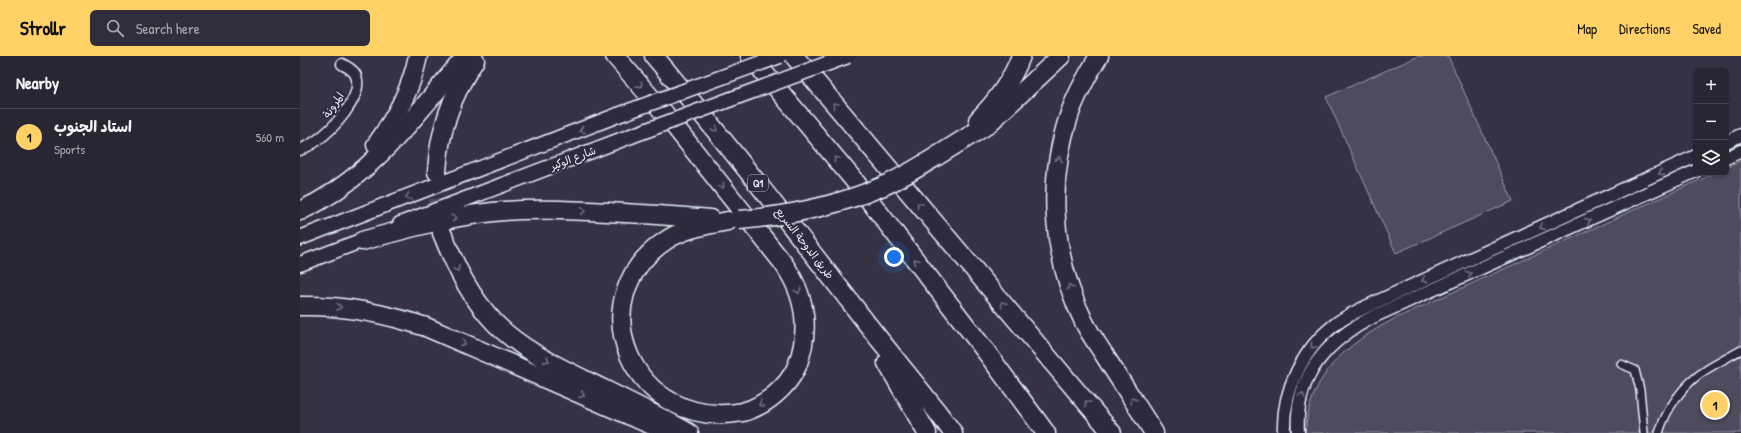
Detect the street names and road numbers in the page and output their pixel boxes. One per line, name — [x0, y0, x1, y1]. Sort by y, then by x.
street label: المرونة — [319, 89, 348, 121]
street label: شارع الوكير — [547, 143, 598, 175]
road number: Q1 — [748, 175, 768, 191]
street label: طريق الدوحة السريع — [771, 204, 837, 283]

